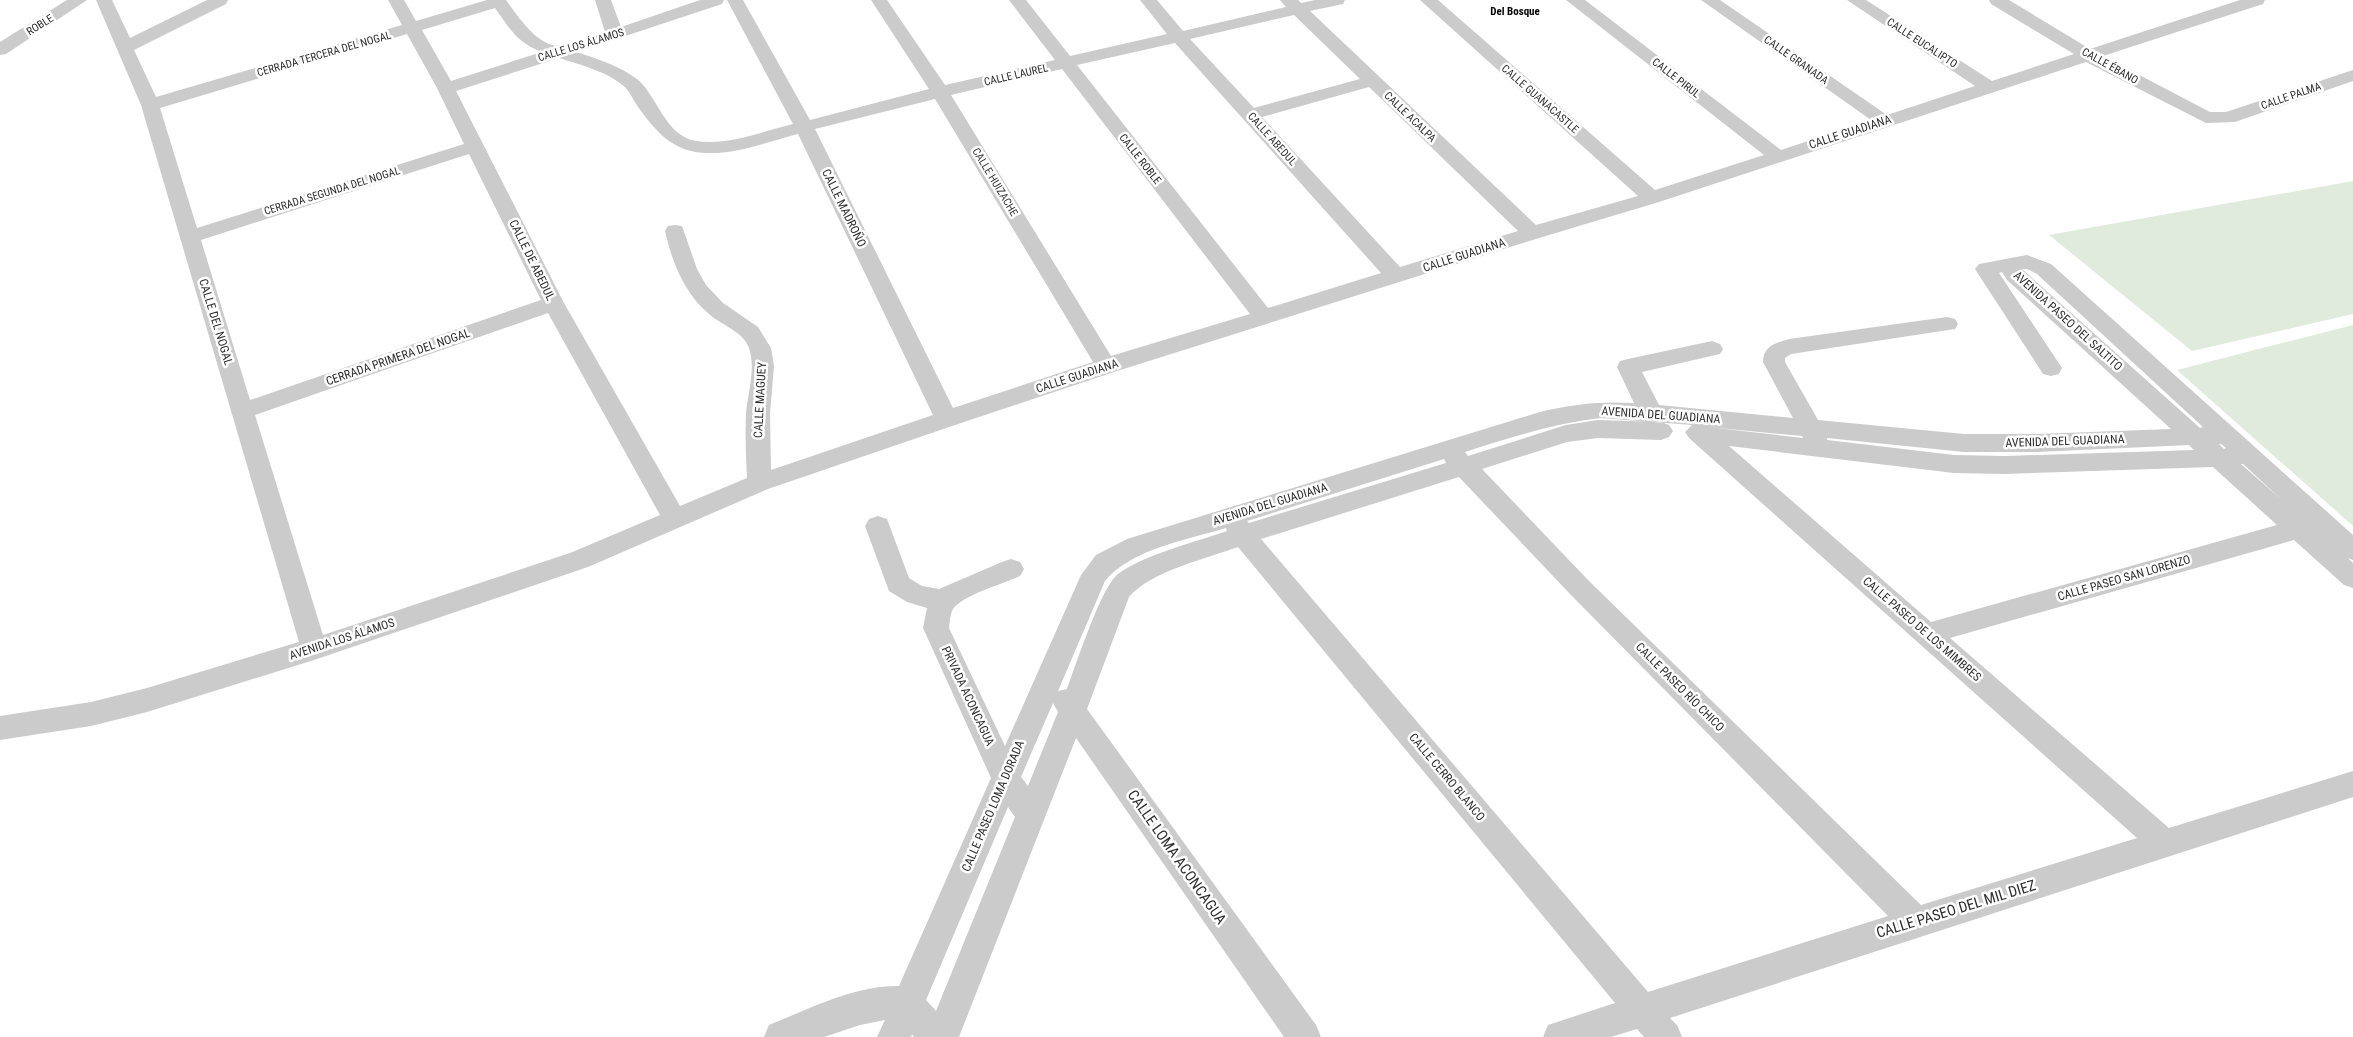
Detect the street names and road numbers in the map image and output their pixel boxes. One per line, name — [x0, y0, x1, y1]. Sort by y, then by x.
street label: ROBLE — [24, 11, 56, 38]
street label: CALLE EUCALIPTO — [1884, 15, 1960, 71]
street label: CALLE LOS ÁLAMOS — [536, 26, 626, 64]
street label: CERRADA TERCERA DEL NOGAL — [255, 29, 393, 79]
street label: CALLE GRANADA — [1761, 33, 1831, 87]
street label: CALLE ÉBANO — [2080, 45, 2140, 87]
street label: CALLE PIRUL — [1649, 55, 1703, 101]
street label: CALLE LAUREL — [983, 61, 1049, 89]
street label: CALLE GUANACASTLE — [1499, 62, 1582, 136]
street label: CALLE PALMA — [2259, 79, 2323, 112]
street label: CALLE ACALPA — [1381, 89, 1439, 145]
street label: CALLE ABEDUL — [1245, 110, 1299, 168]
street label: CALLE GUADIANA — [1807, 112, 1893, 152]
street label: CALLE ROBLE — [1116, 131, 1164, 187]
street label: CALLE HUIZACHE — [969, 145, 1021, 219]
street label: CERRADA SEGUNDA DEL NOGAL — [262, 164, 402, 218]
street label: CALLE MADROÑO — [819, 166, 871, 249]
street label: CALLE DE ABEDUL — [506, 217, 558, 303]
street label: CALLE GUADIANA — [1421, 235, 1507, 275]
street label: AVENIDA PASEO DEL SALTITO — [2011, 268, 2125, 374]
street label: CALLE DEL NOGAL — [196, 277, 236, 367]
street label: CERRADA PRIMERA DEL NOGAL — [324, 326, 472, 388]
street label: CALLE GUADIANA — [1034, 356, 1120, 396]
street label: CALLE MAGUEY — [751, 361, 769, 438]
street label: AVENIDA DEL GUADIANA — [1601, 404, 1721, 426]
street label: AVENIDA DEL GUADIANA — [2005, 432, 2125, 450]
street label: AVENIDA DEL GUADIANA — [1211, 480, 1329, 528]
street label: CALLE PASEO SAN LORENZO — [2056, 552, 2192, 604]
street label: CALLE PASEO DE LOS MIMBRES — [1860, 574, 1984, 684]
street label: AVENIDA LOS ÁLAMOS — [287, 614, 396, 663]
street label: CALLE PASEO RÍO CHICO — [1633, 639, 1728, 734]
street label: PRIVADA ACONCAGUA — [939, 644, 997, 748]
street label: CALLE CERRO BLANCO — [1406, 730, 1488, 824]
street label: CALLE PASEO LOMA DORADA — [959, 738, 1027, 874]
street label: CALLE LOMA ACONCAGUA — [1124, 786, 1230, 928]
street label: CALLE PASEO DEL MIL DIEZ — [1874, 876, 2038, 942]

